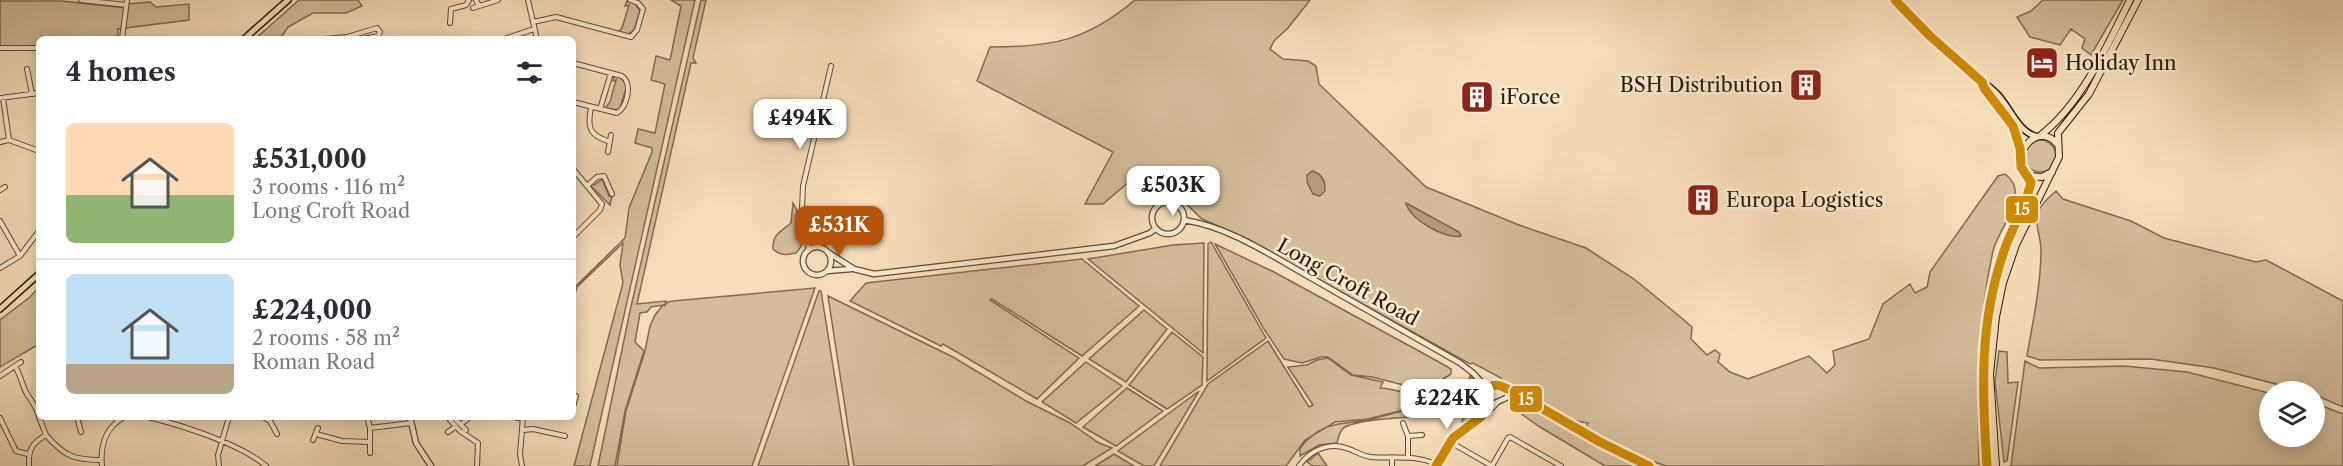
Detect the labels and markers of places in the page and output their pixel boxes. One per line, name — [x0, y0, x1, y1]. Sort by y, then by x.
hotel icon: Holiday Inn — [2024, 45, 2060, 81]
place label: Holiday Inn — [2065, 51, 2177, 75]
building icon: BSH Distribution — [1788, 67, 1824, 103]
place label: BSH Distribution — [1620, 73, 1783, 97]
building icon: iForce — [1459, 79, 1495, 115]
place label: iForce — [1500, 85, 1560, 109]
pin: £494K — [758, 99, 842, 150]
pin: £503K — [1131, 166, 1215, 217]
building icon: Europa Logistics — [1685, 182, 1721, 218]
place label: Europa Logistics — [1726, 188, 1883, 212]
pin: £531K — [797, 206, 881, 257]
pin: £224K — [1405, 379, 1489, 430]

